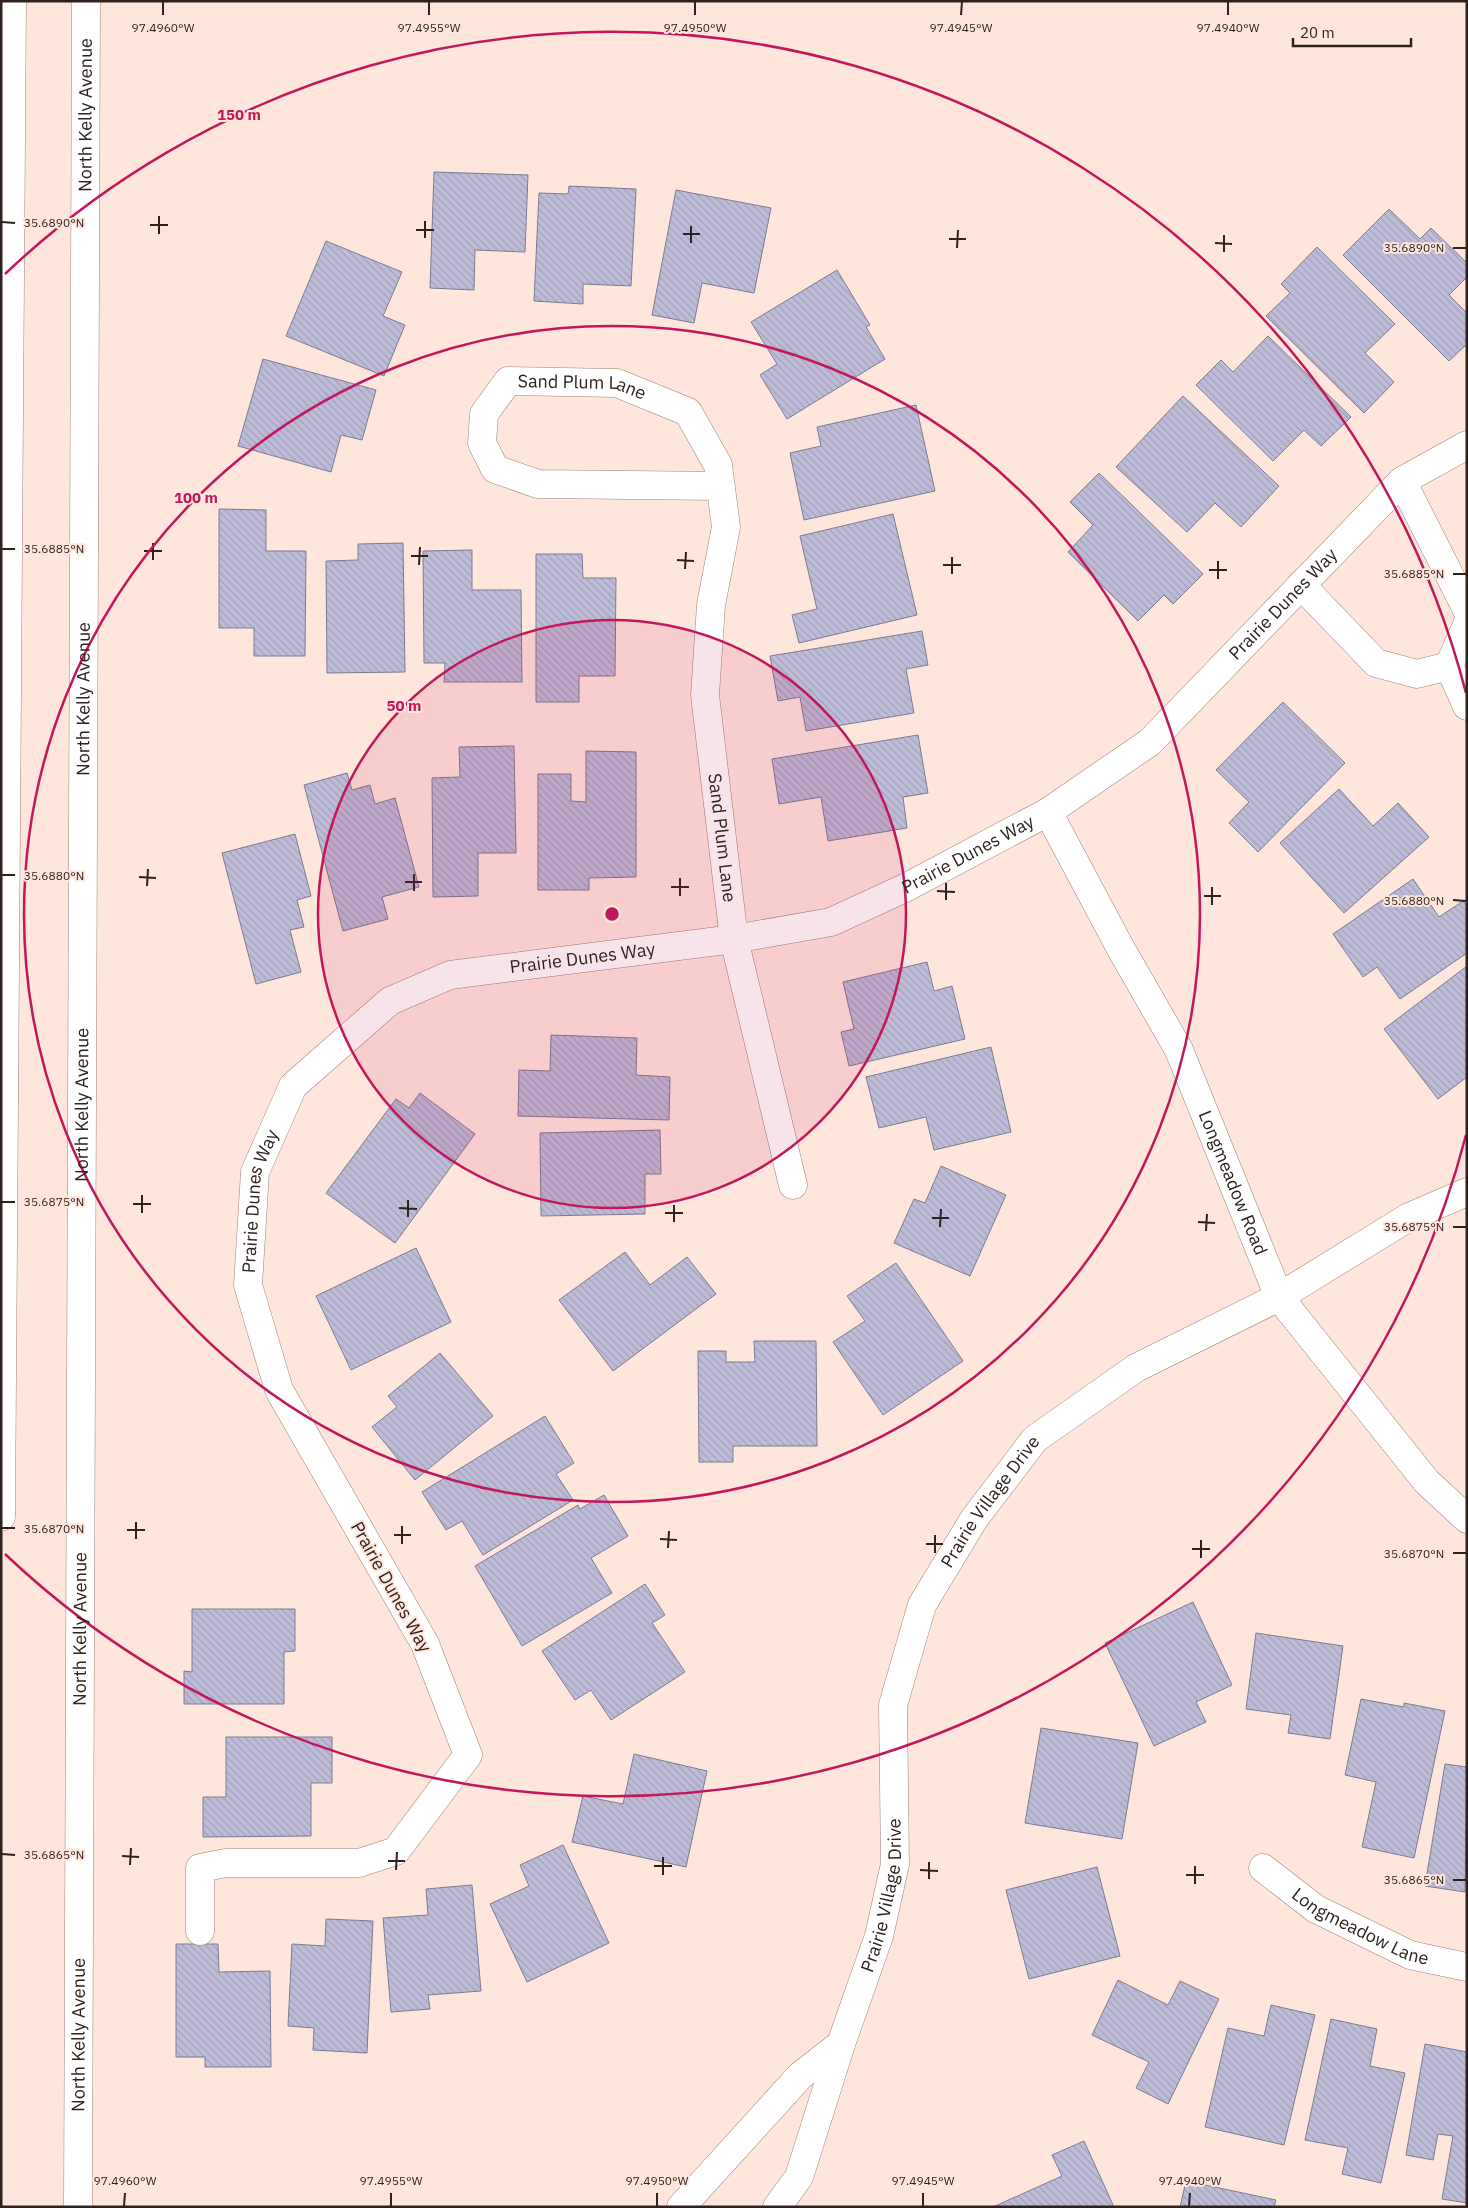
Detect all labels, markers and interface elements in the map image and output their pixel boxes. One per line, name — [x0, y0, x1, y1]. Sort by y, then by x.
scale bar — [1293, 15, 1410, 47]
text: 97.4960°W — [132, 20, 195, 35]
text: 97.4955°W — [398, 20, 461, 35]
text: 97.4950°W — [664, 20, 727, 35]
text: 97.4945°W — [930, 20, 993, 35]
text: 97.4940°W — [1197, 20, 1260, 35]
text: 20 m — [1300, 23, 1335, 42]
street label: North Kelly Avenue — [73, 38, 97, 192]
text: 150 m — [217, 105, 261, 124]
text: 35.6890°N — [24, 215, 84, 230]
text: 35.6890°N — [1384, 240, 1444, 255]
street label: Sand Plum Lane — [517, 369, 650, 405]
text: 100 m — [174, 488, 218, 507]
text: 35.6885°N — [24, 541, 84, 556]
street label: Prairie Dunes Way — [1224, 543, 1342, 664]
text: 35.6885°N — [1384, 566, 1444, 581]
street label: North Kelly Avenue — [71, 622, 95, 776]
text: 50 m — [387, 696, 421, 715]
street label: Sand Plum Lane — [703, 772, 742, 904]
street label: Prairie Dunes Way — [898, 810, 1038, 899]
text: 35.6880°N — [24, 868, 84, 883]
text: 35.6880°N — [1384, 893, 1444, 908]
centre of rings — [603, 905, 621, 923]
street label: Prairie Dunes Way — [508, 937, 657, 978]
street label: North Kelly Avenue — [70, 1028, 93, 1182]
street label: Longmeadow Road — [1194, 1107, 1273, 1258]
street label: Prairie Dunes Way — [237, 1126, 283, 1274]
text: 35.6875°N — [24, 1194, 84, 1209]
text: 35.6875°N — [1384, 1219, 1444, 1234]
street label: Prairie Village Drive — [935, 1431, 1045, 1572]
street label: Prairie Dunes Way — [346, 1517, 437, 1656]
text: 35.6870°N — [24, 1521, 84, 1536]
text: 35.6870°N — [1384, 1546, 1444, 1561]
street label: North Kelly Avenue — [68, 1552, 91, 1706]
street label: Prairie Village Drive — [855, 1818, 906, 1975]
text: 35.6865°N — [24, 1847, 84, 1862]
text: 35.6865°N — [1384, 1872, 1444, 1887]
street label: Longmeadow Lane — [1287, 1883, 1431, 1970]
street label: North Kelly Avenue — [66, 1958, 90, 2112]
text: 97.4960°W — [94, 2173, 157, 2188]
text: 97.4955°W — [360, 2173, 423, 2188]
text: 97.4950°W — [626, 2173, 689, 2188]
text: 97.4945°W — [892, 2173, 955, 2188]
text: 97.4940°W — [1159, 2173, 1222, 2188]

